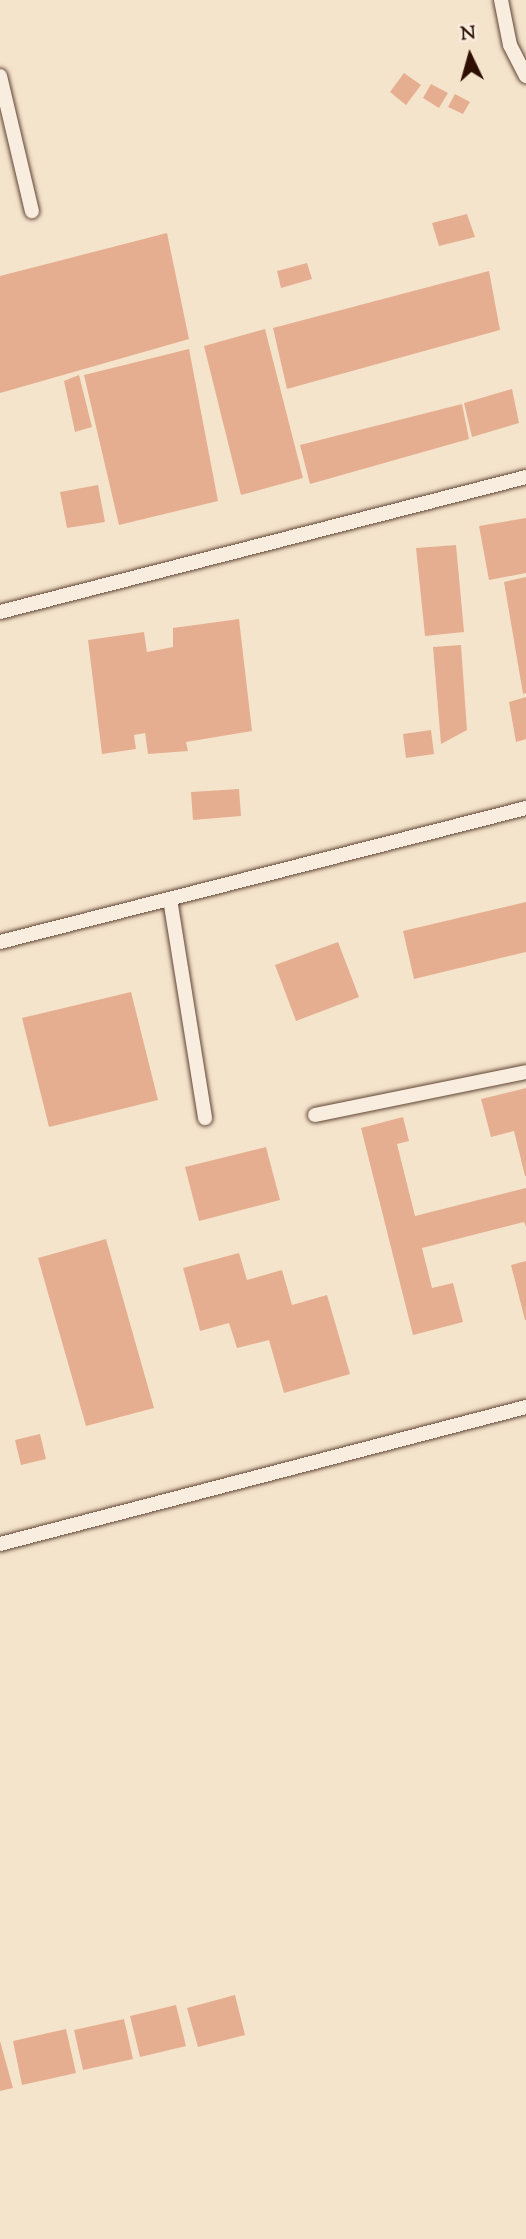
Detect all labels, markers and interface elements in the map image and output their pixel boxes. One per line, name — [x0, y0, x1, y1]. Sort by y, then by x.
text: N — [459, 20, 477, 49]
north arrow — [435, 21, 505, 91]

